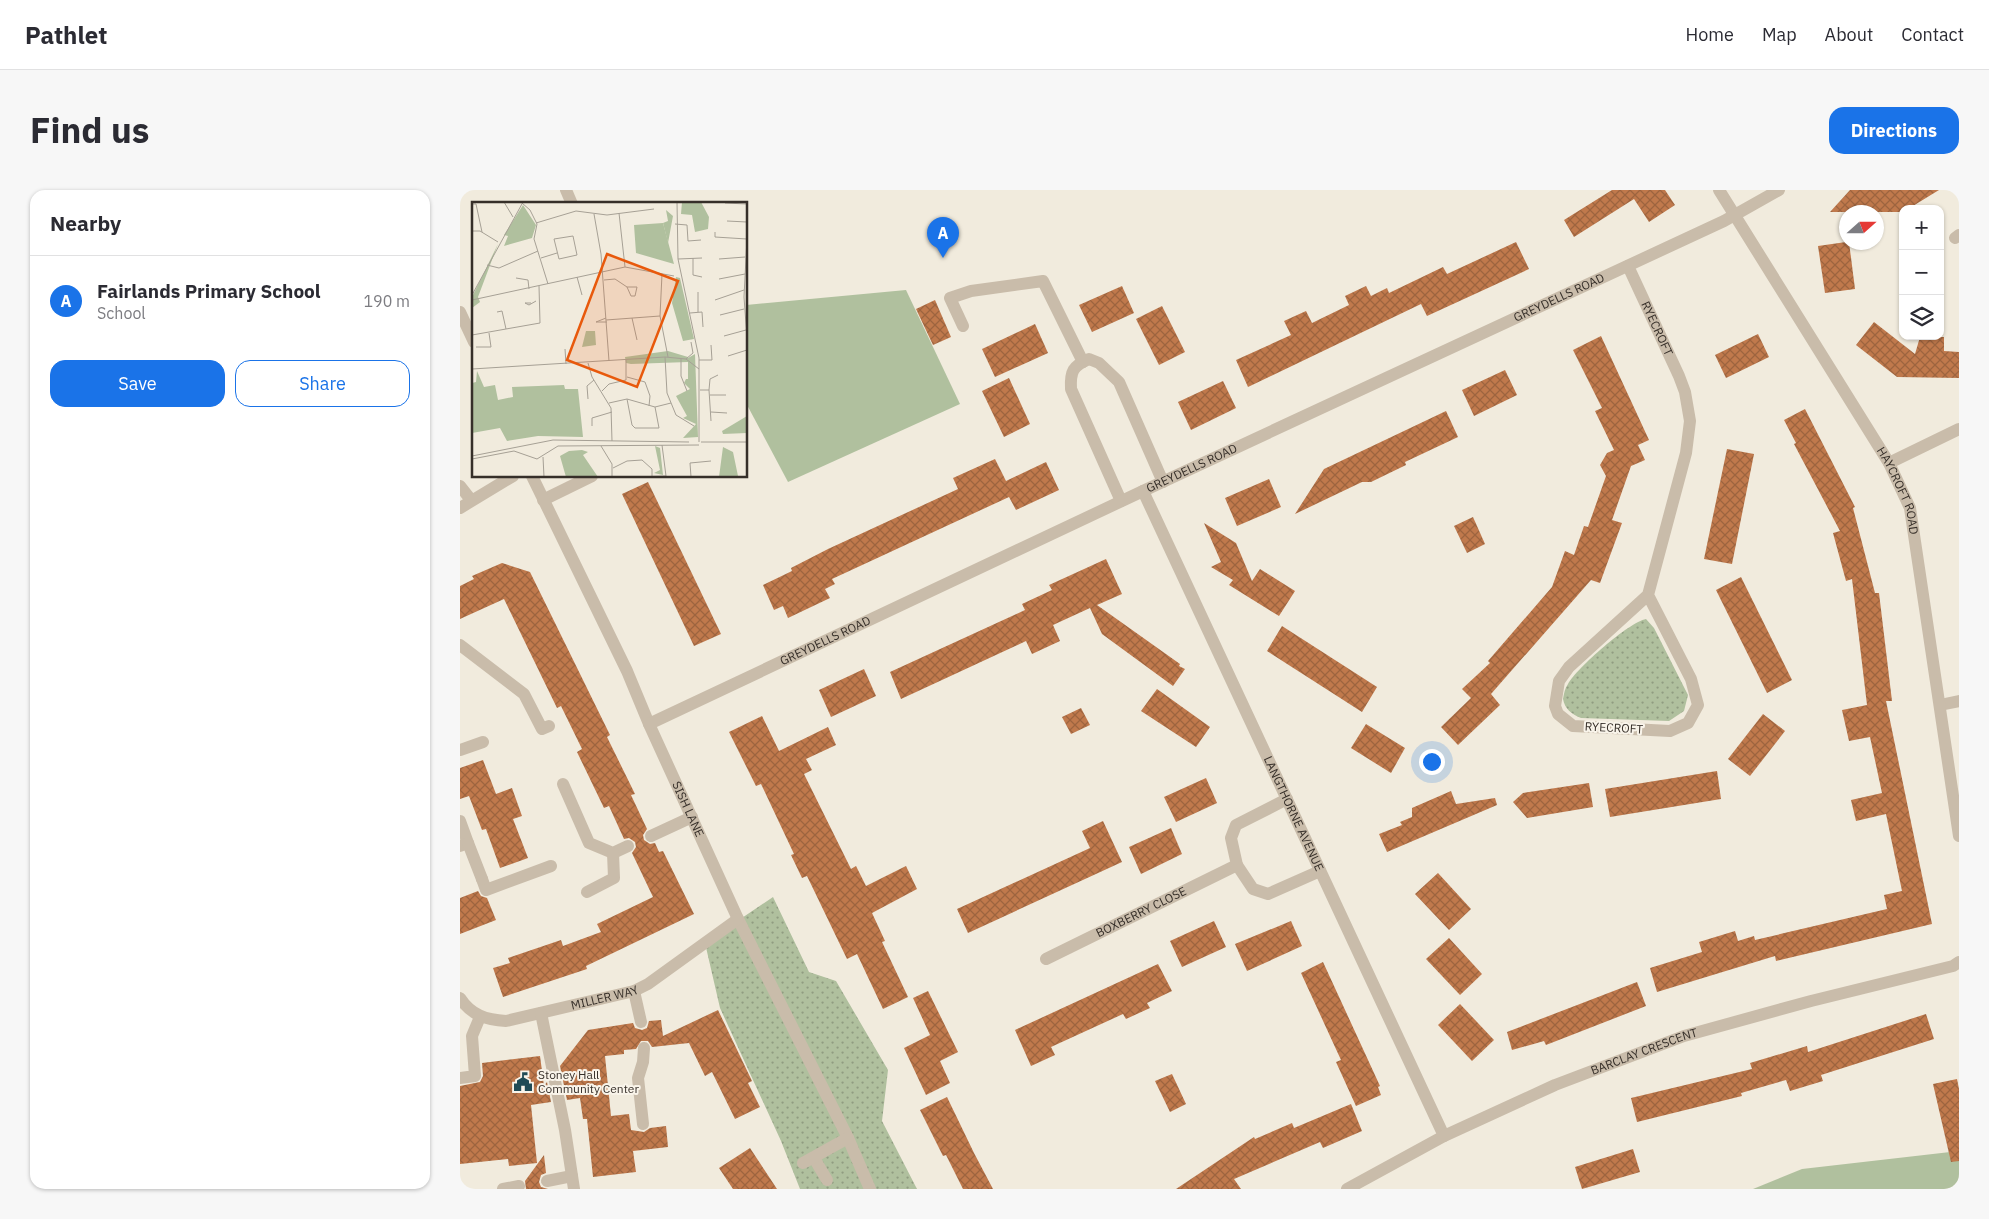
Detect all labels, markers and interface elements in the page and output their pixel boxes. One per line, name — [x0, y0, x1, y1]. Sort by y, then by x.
text: Pathlet — [25, 19, 107, 51]
text: Home — [1686, 23, 1734, 46]
text: Map — [1762, 23, 1797, 46]
text: About — [1825, 23, 1873, 46]
text: Contact — [1901, 23, 1964, 46]
text: Find us — [30, 107, 149, 153]
button: Directions — [1829, 107, 1959, 154]
inset map — [472, 202, 748, 478]
north arrow — [1839, 205, 1884, 250]
map controls — [1899, 205, 1944, 340]
button: + — [1899, 205, 1944, 250]
text: Nearby — [50, 209, 121, 237]
pin: A — [927, 217, 959, 258]
button: − — [1899, 250, 1944, 295]
street label: GREYDELLS ROAD — [1511, 270, 1607, 325]
text: Fairlands Primary School — [97, 279, 321, 303]
text: A — [61, 291, 71, 311]
text: 190 m — [363, 291, 410, 311]
button: layers — [1899, 295, 1944, 340]
street label: RYECROFT — [1638, 299, 1677, 358]
text: School — [97, 303, 146, 323]
button: Save — [50, 360, 225, 407]
button: Share — [235, 360, 410, 407]
street label: GREYDELLS ROAD — [1144, 440, 1239, 495]
street label: HAYCROFT ROAD — [1874, 444, 1922, 535]
street label: GREYDELLS ROAD — [777, 613, 873, 668]
street label: RYECROFT — [1584, 718, 1644, 737]
your location — [1419, 749, 1445, 775]
street label: LANGTHORNE AVENUE — [1261, 753, 1327, 873]
street label: SISH LANE — [669, 779, 708, 839]
street label: BOXBERRY CLOSE — [1093, 883, 1189, 940]
street label: MILLER WAY — [569, 982, 641, 1013]
street label: BARCLAY CRESCENT — [1589, 1025, 1699, 1078]
place label: Stoney Hall Community Center — [538, 1067, 639, 1096]
public building icon: Stoney Hall Community Center — [512, 1071, 534, 1093]

